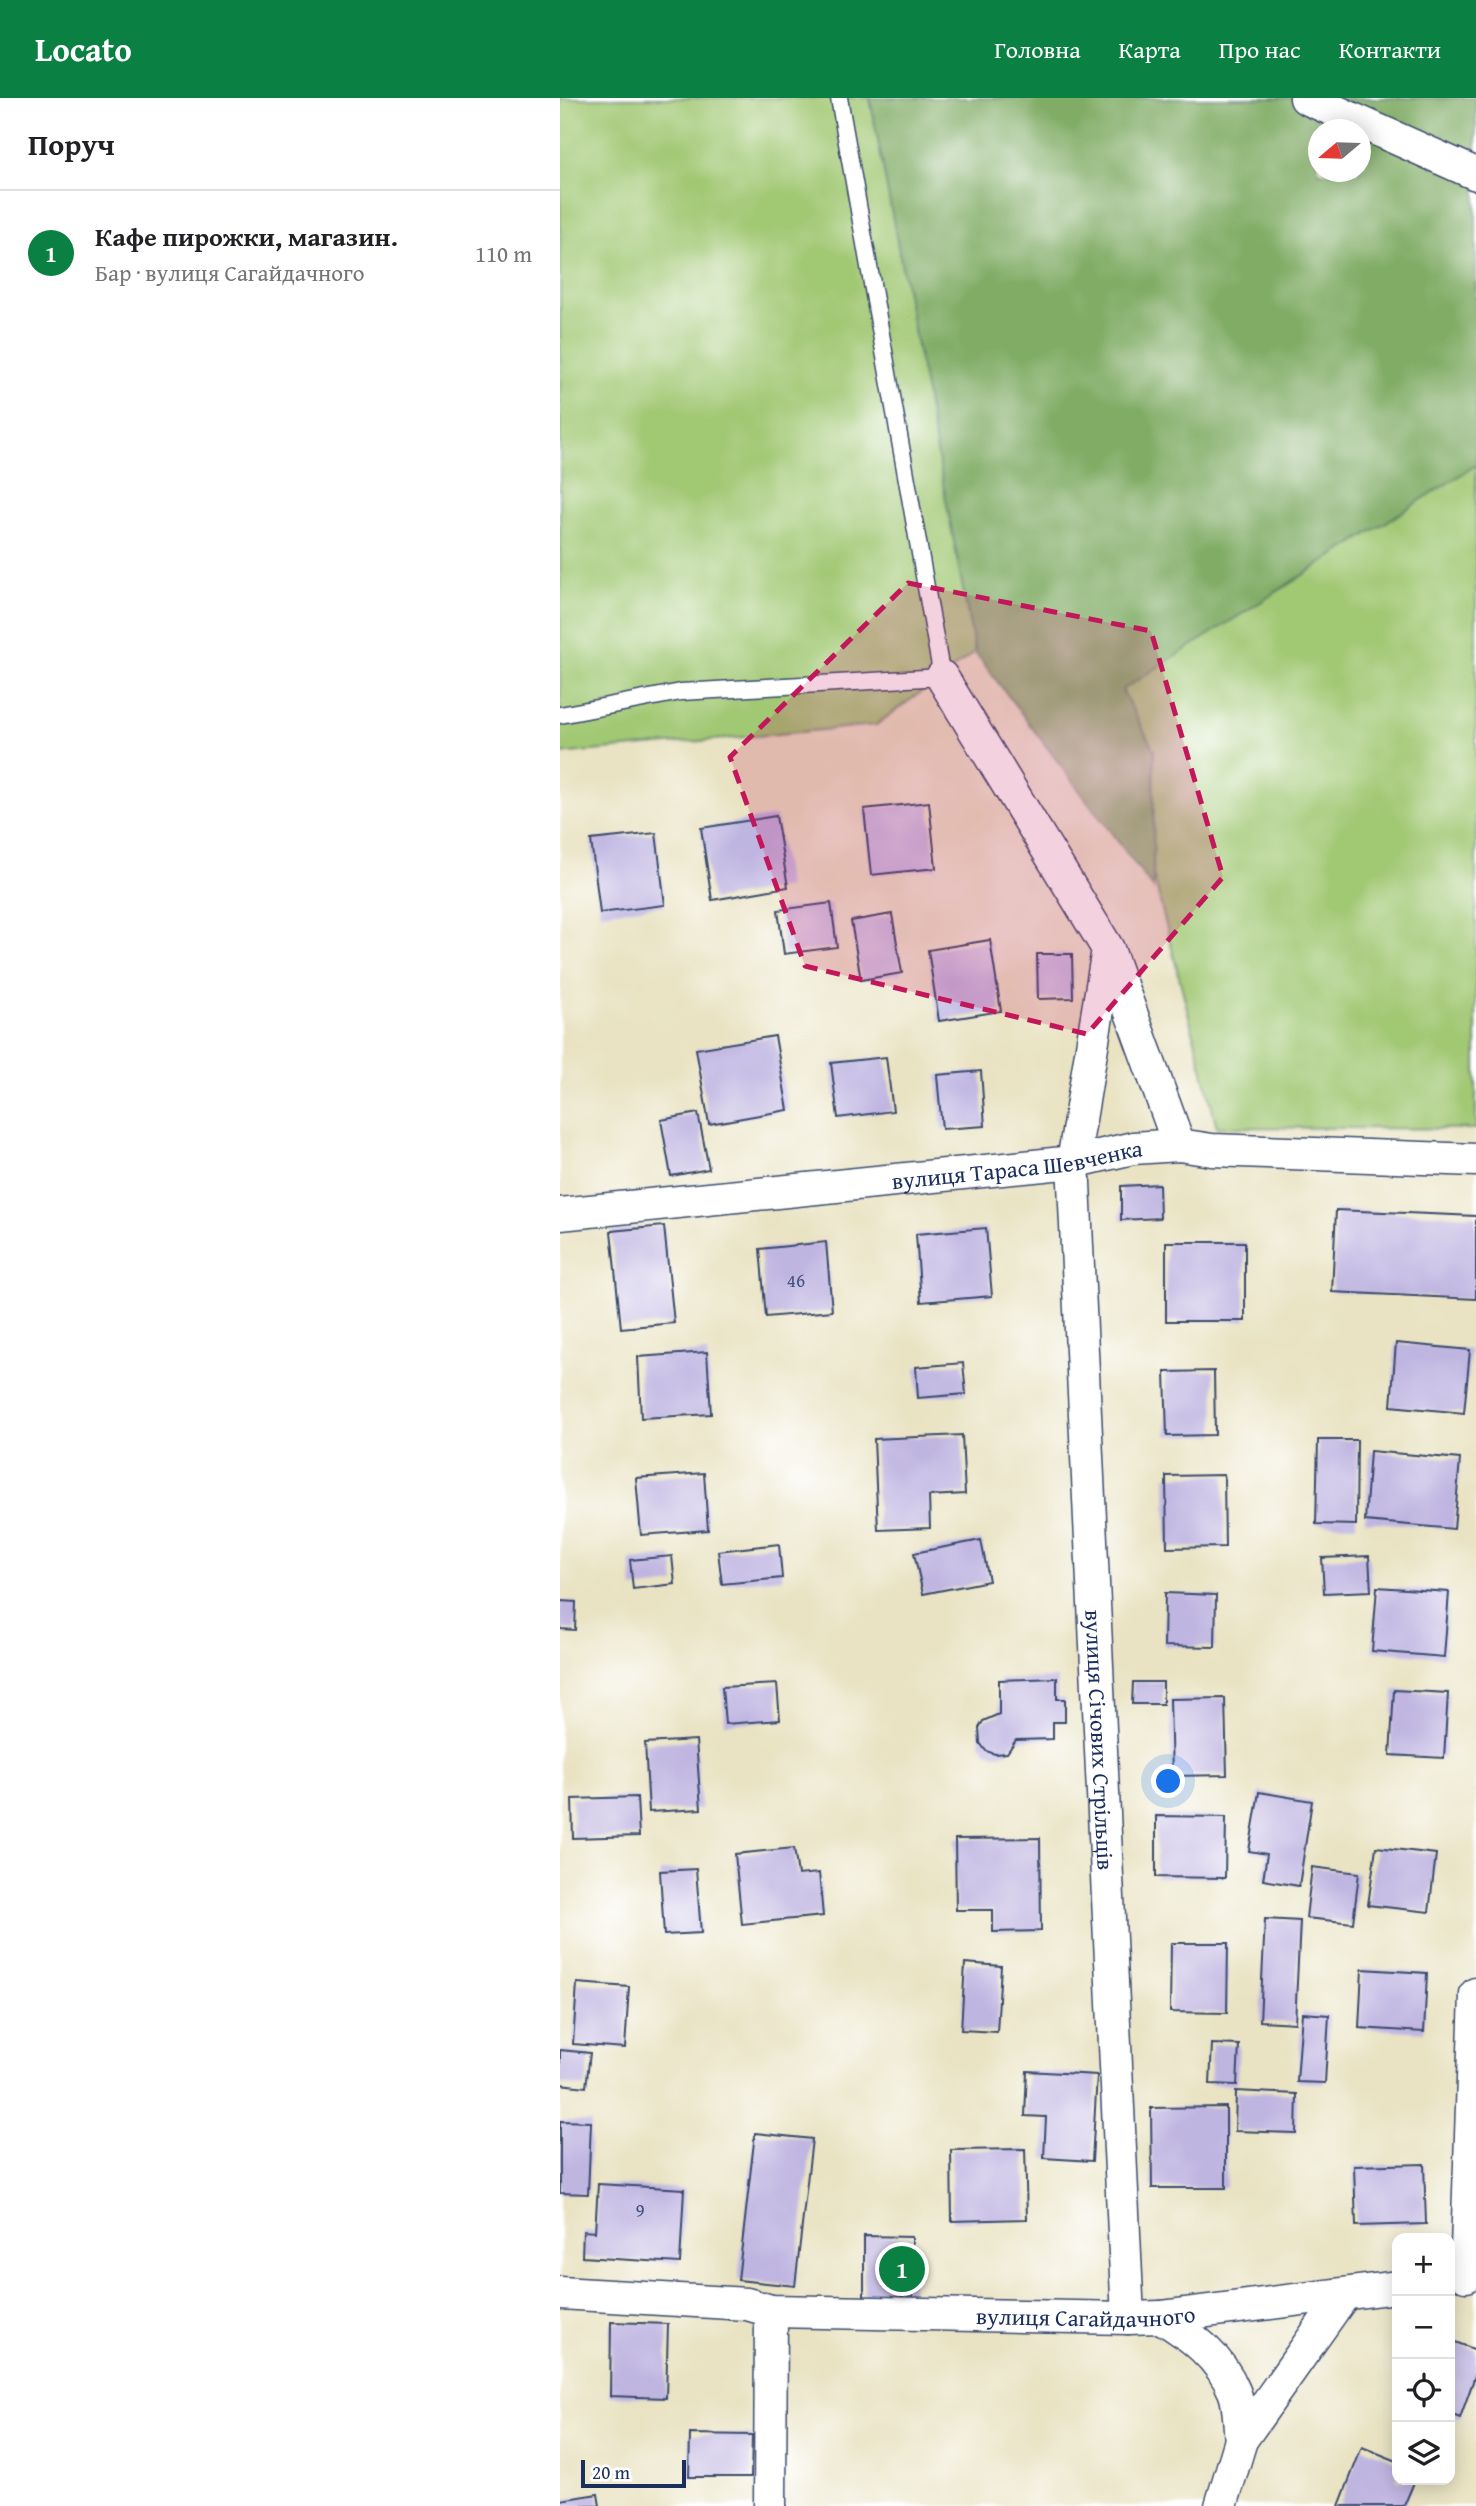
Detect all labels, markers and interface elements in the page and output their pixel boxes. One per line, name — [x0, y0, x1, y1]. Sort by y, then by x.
text: Locato — [35, 25, 132, 73]
text: Головна — [994, 32, 1081, 67]
text: Карта — [1119, 32, 1181, 67]
text: Про нас — [1219, 32, 1301, 67]
text: Контакти — [1339, 32, 1441, 67]
north arrow — [1308, 119, 1371, 182]
text: Поруч — [28, 122, 115, 166]
text: Кафе пирожки, магазин. — [95, 217, 398, 256]
text: 1 — [45, 237, 57, 270]
text: 110 m — [475, 237, 532, 270]
text: Бар · вулиця Сагайдачного — [95, 256, 365, 289]
street label: вулиця Тараса Шевченка — [890, 1131, 1144, 1197]
house number: 46 — [787, 1266, 805, 1294]
street label: вулиця Січових Стрільців — [1078, 1609, 1123, 1871]
your location — [1151, 1764, 1185, 1798]
house number: 9 — [635, 2196, 645, 2224]
map controls — [1392, 2233, 1455, 2485]
button: + — [1392, 2233, 1455, 2296]
pin: 1 — [879, 2243, 925, 2295]
street label: вулиця Сагайдачного — [976, 2296, 1197, 2335]
button: − — [1392, 2296, 1455, 2359]
button: locate — [1392, 2359, 1455, 2422]
button: layers — [1392, 2422, 1455, 2485]
scale bar — [581, 2457, 686, 2489]
text: 20 m — [592, 2458, 630, 2486]

